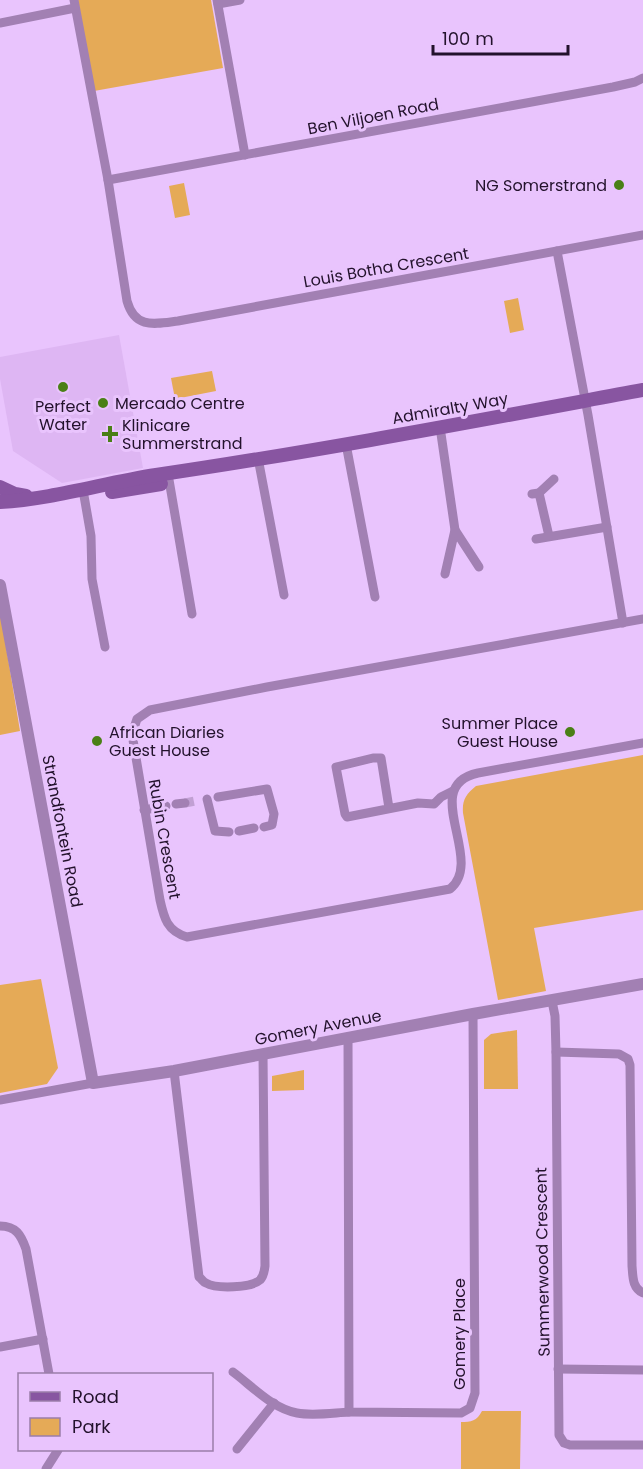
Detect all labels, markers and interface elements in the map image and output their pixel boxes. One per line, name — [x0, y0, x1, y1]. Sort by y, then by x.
scale bar — [433, 18, 568, 56]
text: 100 m — [442, 26, 494, 51]
street label: Ben Viljoen Road — [306, 92, 441, 140]
place label: NG Somerstrand — [475, 174, 607, 197]
marker: NG Somerstrand — [612, 178, 626, 192]
street label: Louis Botha Crescent — [302, 242, 471, 293]
marker: Perfect Water — [56, 380, 70, 394]
street label: Admiralty Way — [390, 387, 510, 430]
place label: Mercado Centre — [115, 392, 245, 415]
place label: Perfect Water — [35, 395, 91, 436]
marker: Mercado Centre — [96, 396, 110, 410]
place label: Klinicare Summerstrand — [122, 414, 243, 455]
marker: Klinicare Summerstrand — [103, 427, 117, 441]
place label: Summer Place Guest House — [442, 712, 558, 753]
place label: African Diaries Guest House — [109, 721, 224, 762]
marker: Summer Place Guest House — [563, 725, 577, 739]
marker: African Diaries Guest House — [90, 734, 104, 748]
street label: Strandfontein Road — [36, 753, 89, 909]
street label: Rubin Crescent — [143, 777, 186, 901]
street label: Gomery Avenue — [253, 1004, 383, 1051]
street label: Summerwood Crescent — [529, 1167, 556, 1357]
street label: Gomery Place — [448, 1278, 471, 1390]
legend — [18, 1373, 213, 1451]
text: Road — [72, 1384, 119, 1409]
text: Park — [72, 1414, 111, 1439]

